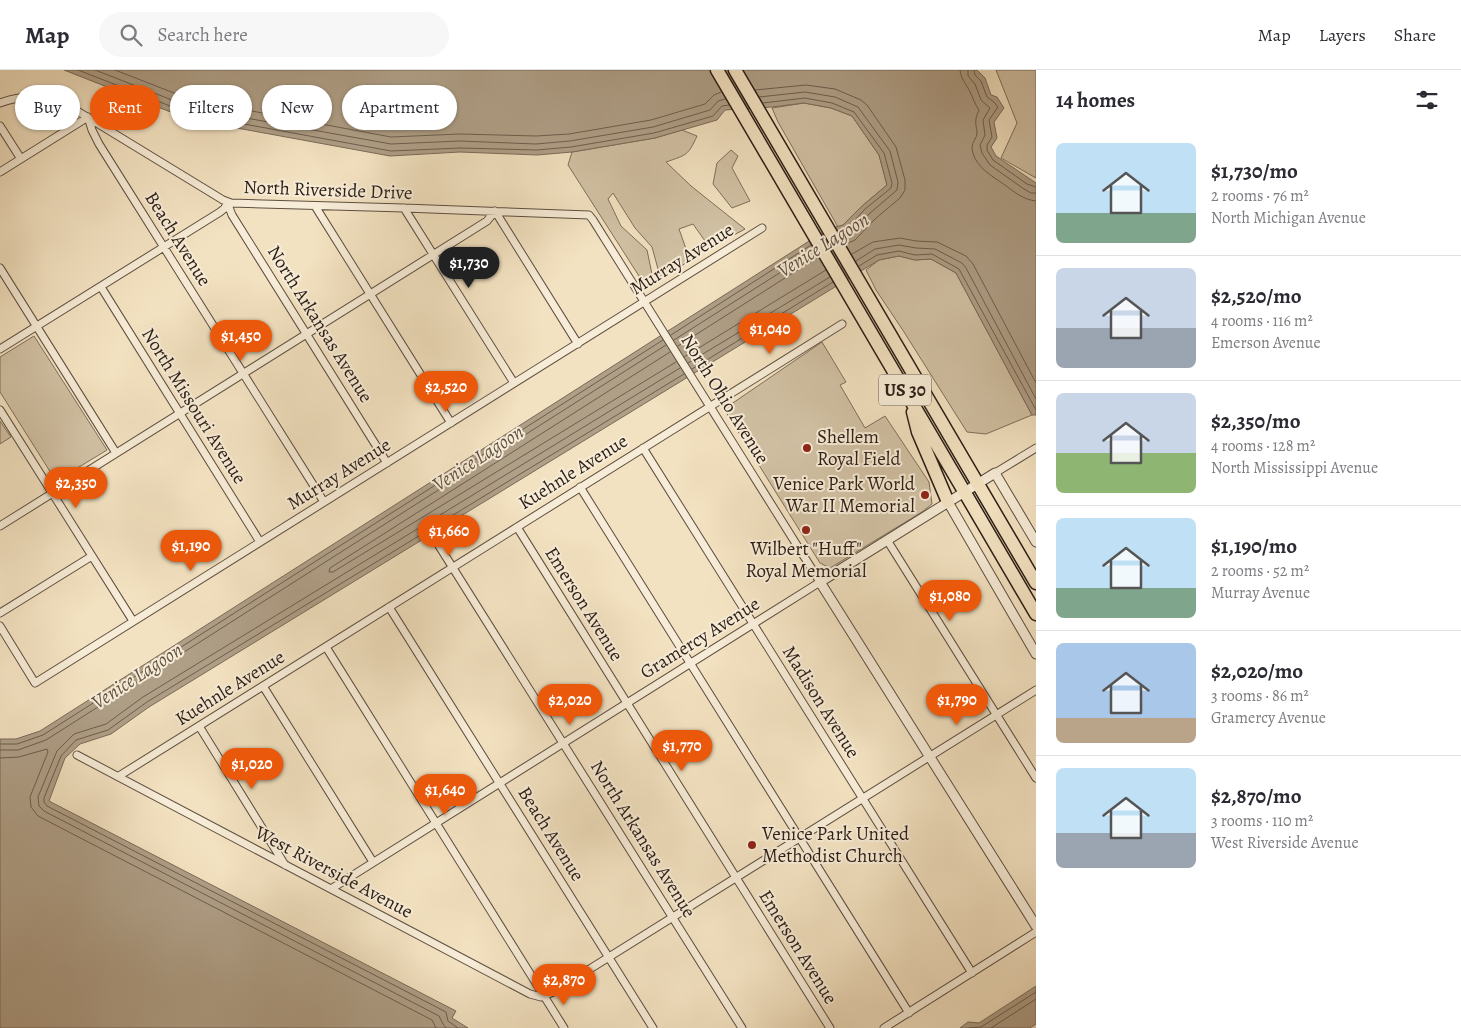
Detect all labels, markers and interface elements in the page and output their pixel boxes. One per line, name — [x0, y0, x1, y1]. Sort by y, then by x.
search box — [99, 12, 449, 57]
text: Map — [25, 19, 69, 51]
icon: search — [117, 21, 145, 49]
text: Search here — [157, 22, 248, 48]
text: Map — [1258, 23, 1291, 47]
text: Layers — [1319, 23, 1366, 47]
text: Share — [1394, 23, 1436, 47]
chip: Buy — [15, 85, 80, 130]
chip: Rent — [90, 85, 160, 130]
chip: Filters — [170, 85, 252, 130]
chip: New — [262, 85, 332, 130]
chip: Apartment — [342, 85, 457, 130]
text: 14 homes — [1056, 86, 1135, 114]
icon: filters — [1413, 86, 1441, 114]
text: $1,730/mo — [1211, 157, 1298, 185]
icon: home — [1096, 163, 1156, 223]
street label: North Riverside Drive — [243, 174, 413, 206]
text: 2 rooms · 76 m² — [1211, 185, 1309, 207]
street label: Beach Avenue — [139, 187, 217, 291]
water label: Venice Lagoon — [772, 206, 874, 284]
text: North Michigan Avenue — [1211, 207, 1366, 229]
street label: Murray Avenue — [625, 217, 739, 301]
street label: North Arkansas Avenue — [261, 240, 379, 408]
pin: $1,730 — [428, 246, 510, 289]
text: $1,730 — [449, 252, 489, 274]
text: $2,520/mo — [1211, 282, 1302, 310]
icon: home — [1096, 288, 1156, 348]
text: 4 rooms · 116 m² — [1211, 310, 1313, 332]
pin: $1,040 — [729, 312, 811, 355]
text: $1,040 — [749, 318, 791, 340]
pin: $1,450 — [200, 320, 282, 362]
street label: North Missouri Avenue — [135, 323, 253, 489]
text: $1,450 — [221, 325, 261, 347]
street label: North Ohio Avenue — [675, 329, 775, 469]
text: Emerson Avenue — [1211, 332, 1321, 354]
pin: $2,520 — [405, 370, 487, 413]
road number: US 30 — [879, 374, 931, 406]
text: $2,520 — [425, 376, 467, 398]
text: $2,350/mo — [1211, 407, 1300, 435]
icon: home — [1096, 413, 1156, 473]
water label: Venice Lagoon — [427, 418, 529, 498]
place label: Shellem Royal Field — [817, 424, 901, 472]
street label: Kuehnle Avenue — [513, 428, 633, 516]
street label: Murray Avenue — [282, 432, 396, 516]
text: 4 rooms · 128 m² — [1211, 435, 1315, 457]
marker: Shellem Royal Field — [801, 442, 813, 454]
text: North Mississippi Avenue — [1211, 457, 1378, 479]
pin: $2,350 — [35, 466, 117, 509]
place label: Venice Park World War II Memorial — [772, 471, 916, 519]
text: $2,350 — [55, 472, 97, 494]
marker: Venice Park World War II Memorial — [919, 489, 931, 501]
pin: $1,660 — [408, 514, 490, 557]
text: $1,660 — [429, 520, 469, 542]
marker: Wilbert "Huff" Royal Memorial — [800, 524, 812, 536]
pin: $1,190 — [150, 530, 232, 572]
text: $1,190/mo — [1211, 532, 1297, 560]
text: $1,190 — [172, 535, 210, 557]
place label: Wilbert "Huff" Royal Memorial — [745, 536, 867, 584]
icon: home — [1096, 538, 1156, 598]
street label: Emerson Avenue — [538, 542, 630, 666]
text: 2 rooms · 52 m² — [1211, 560, 1309, 582]
pin: $1,080 — [909, 580, 991, 622]
text: Murray Avenue — [1211, 582, 1310, 604]
text: $1,080 — [929, 585, 971, 607]
street label: Gramercy Avenue — [635, 591, 765, 685]
water label: Venice Lagoon — [86, 636, 188, 716]
street label: Madison Avenue — [776, 641, 866, 763]
street label: Kuehnle Avenue — [170, 644, 290, 732]
text: $2,020/mo — [1211, 657, 1303, 685]
icon: home — [1096, 663, 1156, 723]
pin: $2,020 — [529, 684, 611, 726]
pin: $1,790 — [916, 684, 998, 726]
text: 3 rooms · 86 m² — [1211, 685, 1309, 707]
text: $2,020 — [548, 689, 592, 711]
text: $1,790 — [937, 689, 977, 711]
text: Gramercy Avenue — [1211, 707, 1326, 729]
pin: $1,770 — [641, 730, 723, 772]
text: $1,770 — [662, 735, 702, 757]
pin: $1,020 — [211, 748, 293, 790]
text: $1,020 — [231, 753, 273, 775]
street label: North Arkansas Avenue — [584, 755, 702, 923]
pin: $1,640 — [404, 774, 486, 816]
text: $1,640 — [425, 779, 465, 801]
street label: Beach Avenue — [512, 782, 590, 886]
text: $2,870/mo — [1211, 782, 1302, 810]
icon: home — [1096, 788, 1156, 848]
text: 3 rooms · 110 m² — [1211, 810, 1313, 832]
street label: West Riverside Avenue — [250, 819, 417, 925]
place label: Venice Park United Methodist Church — [761, 821, 910, 869]
text: West Riverside Avenue — [1211, 832, 1359, 854]
marker: Venice Park United Methodist Church — [746, 839, 758, 851]
street label: Emerson Avenue — [752, 885, 844, 1009]
pin: $2,870 — [523, 964, 605, 1006]
text: $2,870 — [543, 969, 585, 991]

